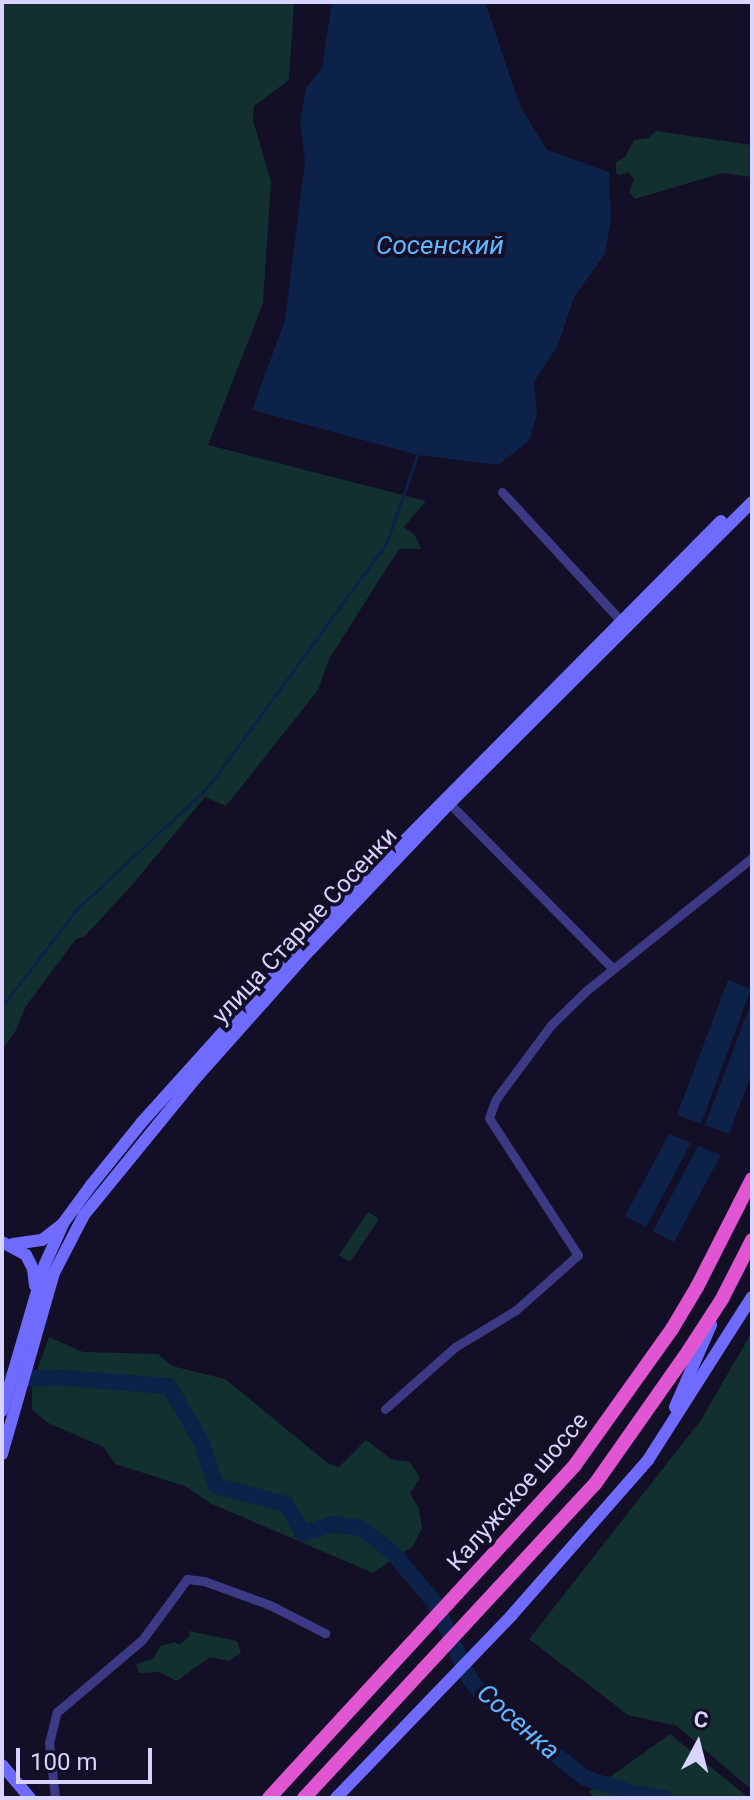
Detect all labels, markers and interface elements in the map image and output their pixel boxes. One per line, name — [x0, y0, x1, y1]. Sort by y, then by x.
water label: Сосенский — [376, 230, 504, 262]
street label: улица Старые Сосенки — [207, 822, 403, 1030]
street label: Калужское шоссе — [441, 1407, 595, 1577]
water label: Сосенка — [470, 1678, 566, 1766]
north arrow — [658, 1704, 738, 1784]
text: С — [692, 1706, 710, 1733]
scale bar — [20, 1732, 156, 1782]
text: 100 m — [30, 1748, 97, 1776]

